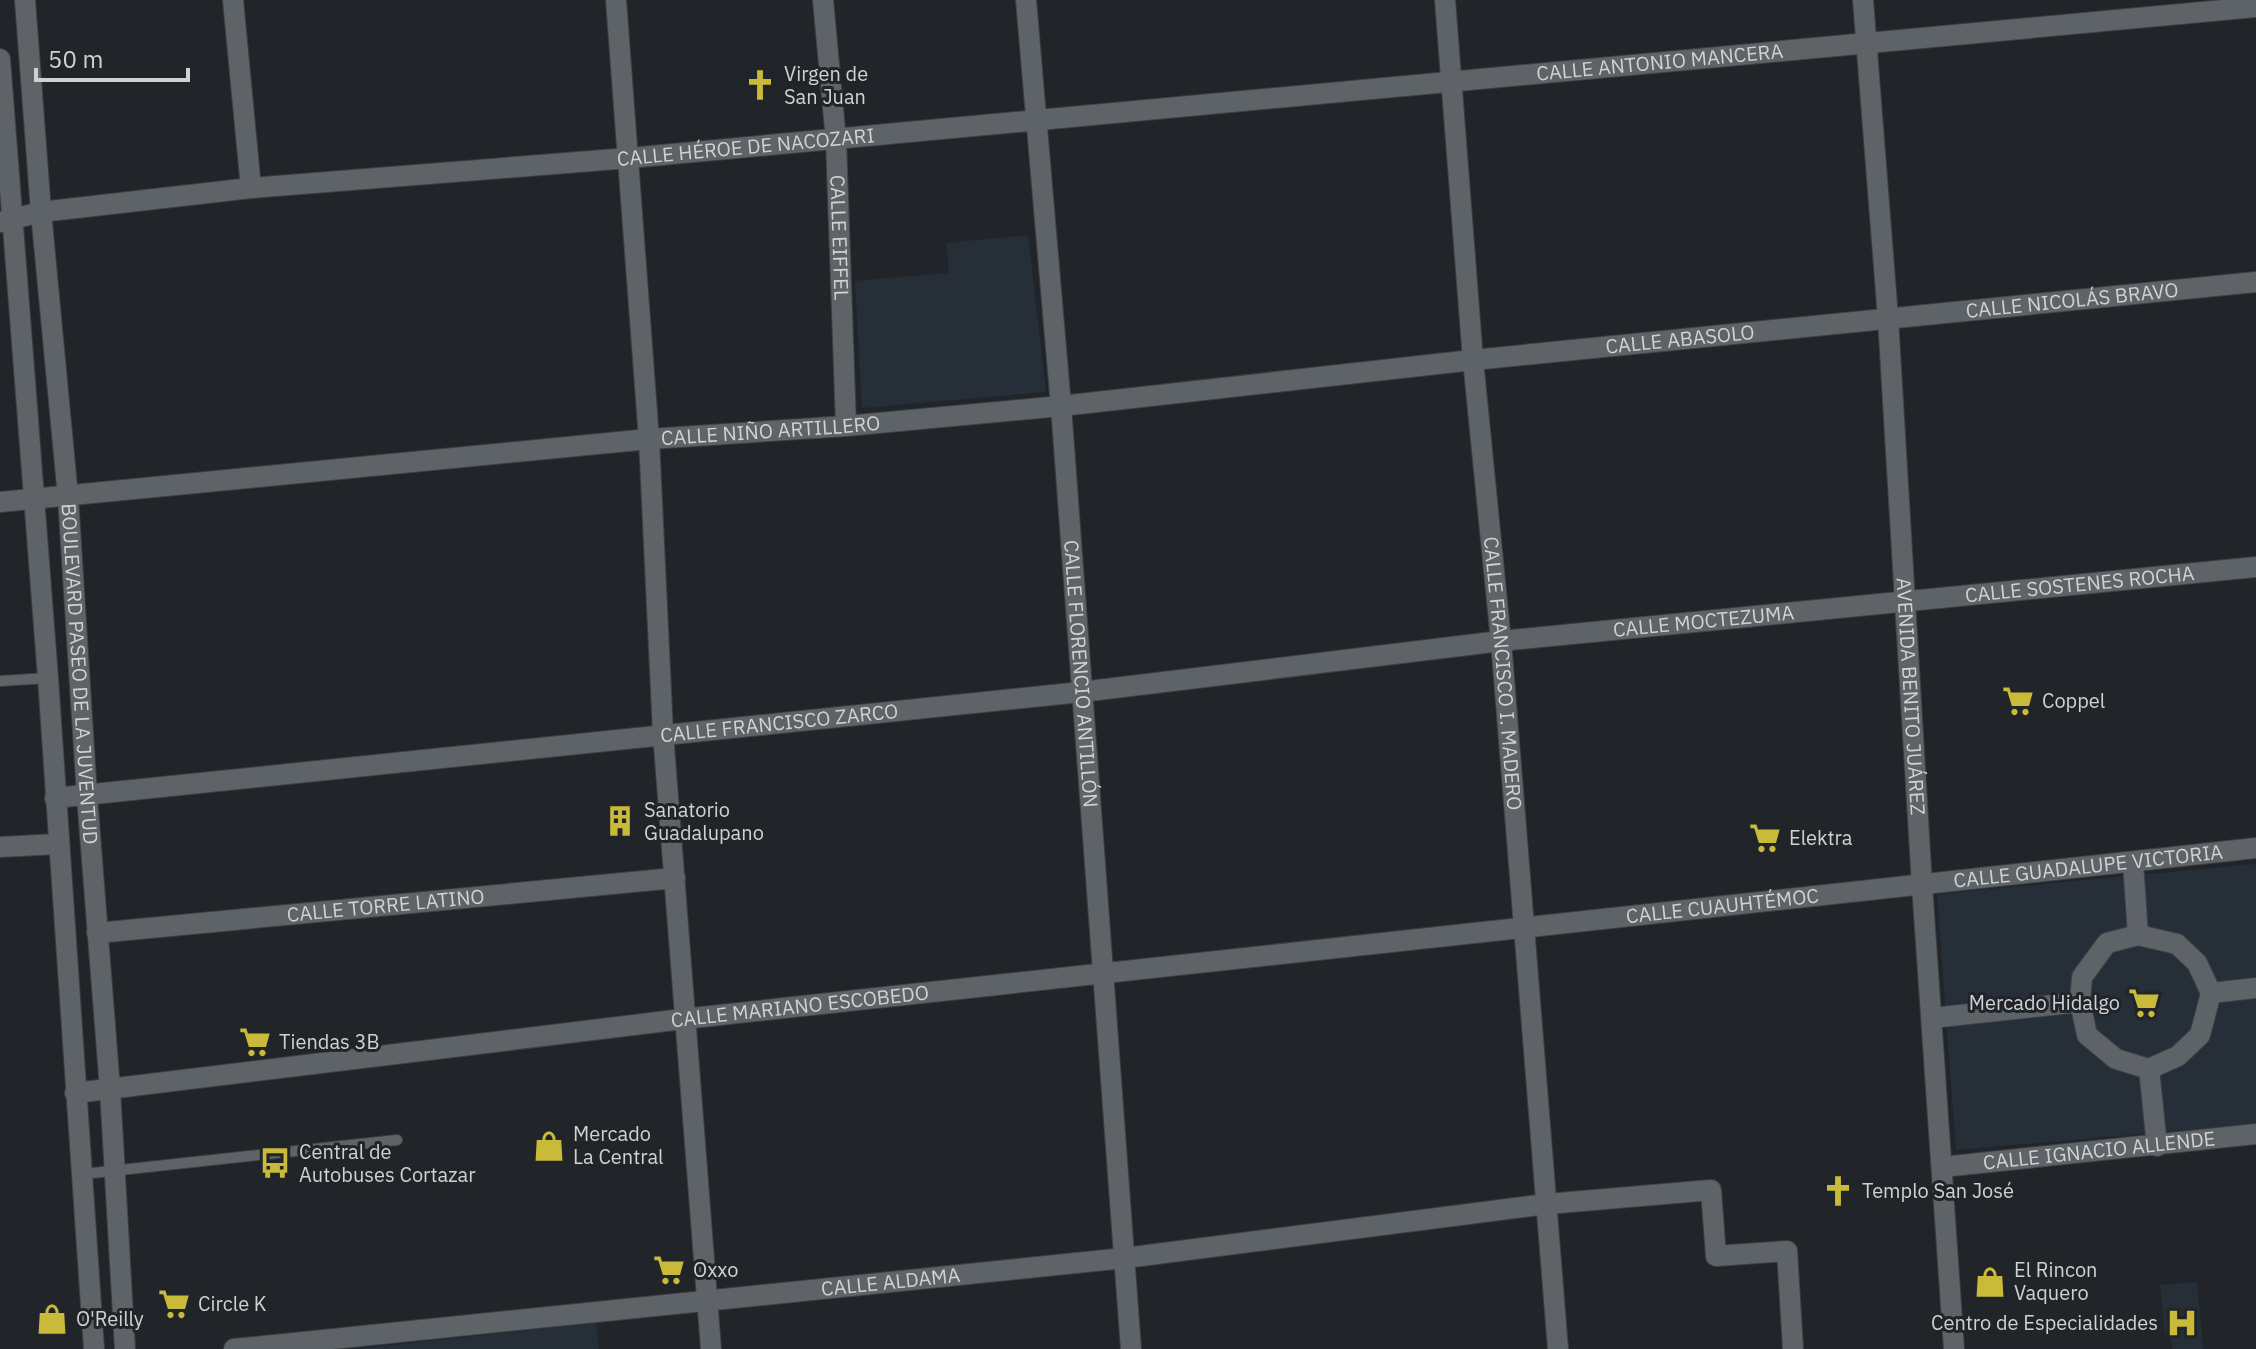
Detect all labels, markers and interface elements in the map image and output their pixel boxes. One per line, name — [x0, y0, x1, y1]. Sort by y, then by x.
scale bar — [36, 32, 188, 82]
street label: CALLE ANTONIO MANCERA — [1535, 37, 1785, 87]
text: 50 m — [48, 43, 103, 75]
place label: Virgen de San Juan — [784, 60, 868, 110]
church icon: Virgen de San Juan — [743, 68, 777, 102]
street label: CALLE HÉROE DE NACOZARI — [616, 121, 876, 172]
street label: CALLE EIFFEL — [824, 174, 856, 300]
street label: CALLE NICOLÁS BRAVO — [1964, 276, 2180, 324]
street label: CALLE ABASOLO — [1604, 318, 1756, 360]
street label: CALLE NIÑO ARTILLERO — [660, 409, 882, 451]
street label: BOULEVARD PASEO DE LA JUVENTUD — [55, 502, 105, 845]
street label: CALLE FRANCISCO I. MADERO — [1478, 535, 1529, 811]
street label: CALLE FLORENCIO ANTILLÓN — [1058, 539, 1105, 809]
street label: CALLE SOSTENES ROCHA — [1964, 559, 2196, 608]
street label: AVENIDA BENITO JUÁREZ — [1891, 577, 1932, 816]
street label: CALLE MOCTEZUMA — [1612, 598, 1795, 643]
supermarket icon: Coppel — [2001, 684, 2035, 718]
place label: Coppel — [2042, 687, 2105, 714]
street label: CALLE FRANCISCO ZARCO — [659, 697, 899, 748]
place label: Sanatorio Guadalupano — [644, 796, 764, 846]
building icon: Sanatorio Guadalupano — [603, 804, 637, 838]
supermarket icon: Elektra — [1748, 821, 1782, 855]
place label: Elektra — [1789, 824, 1853, 851]
street label: CALLE GUADALUPE VICTORIA — [1952, 838, 2224, 894]
street label: CALLE TORRE LATINO — [286, 882, 486, 928]
street label: CALLE CUAUHTÉMOC — [1625, 882, 1820, 929]
street label: CALLE MARIANO ESCOBEDO — [669, 978, 930, 1033]
supermarket icon: Mercado Hidalgo — [2127, 986, 2161, 1020]
place label: Mercado Hidalgo — [1969, 989, 2120, 1016]
supermarket icon: Tiendas 3B — [238, 1025, 272, 1059]
place label: Tiendas 3B — [279, 1028, 380, 1055]
place label: Mercado La Central — [573, 1120, 664, 1170]
street label: CALLE IGNACIO ALLENDE — [1982, 1124, 2217, 1176]
shop icon: Mercado La Central — [532, 1129, 566, 1163]
place label: Central de Autobuses Cortazar — [299, 1138, 476, 1188]
bus stop icon: Central de Autobuses Cortazar — [258, 1146, 292, 1180]
church icon: Templo San José — [1821, 1174, 1855, 1208]
place label: Templo San José — [1862, 1177, 2014, 1204]
supermarket icon: Oxxo — [652, 1253, 686, 1287]
place label: Oxxo — [693, 1256, 738, 1283]
place label: El Rincon Vaquero — [2014, 1256, 2097, 1306]
street label: CALLE ALDAMA — [820, 1261, 962, 1302]
shop icon: El Rincon Vaquero — [1973, 1265, 2007, 1299]
supermarket icon: Circle K — [157, 1287, 191, 1321]
place label: Circle K — [198, 1290, 267, 1317]
shop icon: O'Reilly — [35, 1302, 69, 1336]
place label: O'Reilly — [76, 1305, 144, 1332]
hospital icon: Centro de Especialidades — [2165, 1306, 2199, 1340]
place label: Centro de Especialidades — [1931, 1309, 2158, 1336]

